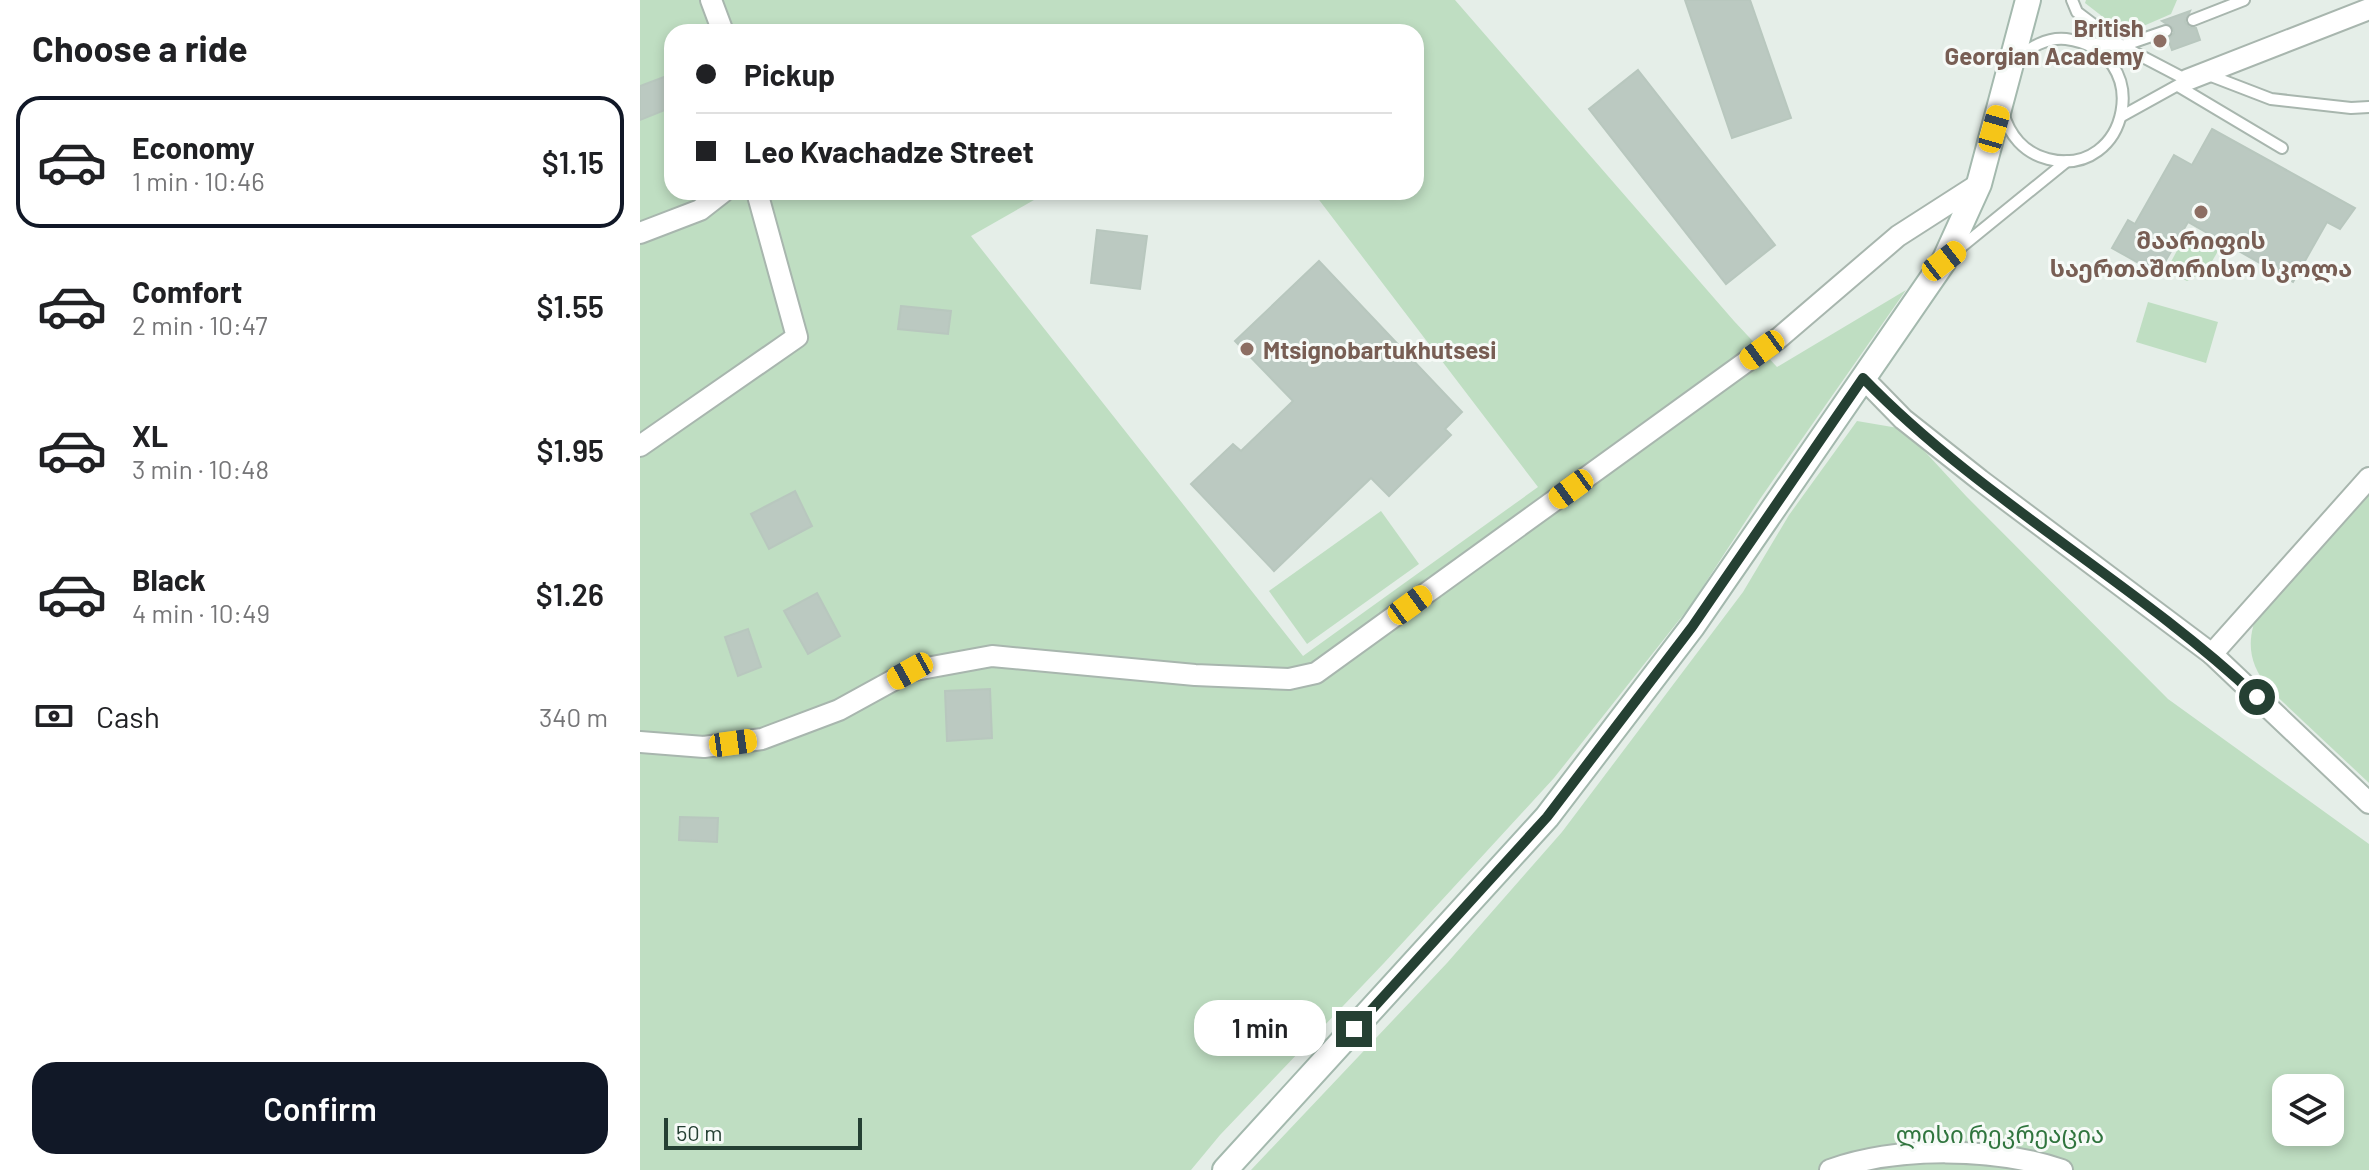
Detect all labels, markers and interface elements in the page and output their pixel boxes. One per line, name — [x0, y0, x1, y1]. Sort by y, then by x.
place label: British Georgian Academy — [1945, 13, 2144, 70]
text: Choose a ride — [32, 26, 248, 69]
marker: British Georgian Academy — [2151, 32, 2169, 50]
text: Pickup — [744, 56, 835, 92]
car — [1976, 103, 2012, 155]
icon: car — [36, 126, 108, 198]
text: Economy — [132, 129, 255, 165]
text: Leo Kvachadze Street — [744, 133, 1034, 169]
text: $1.15 — [542, 144, 604, 180]
text: 1 min · 10:46 — [132, 165, 265, 196]
marker: მაარიფის საერთაშორისო სკოლა — [2192, 203, 2210, 221]
place label: მაარიფის საერთაშორისო სკოლა — [2050, 225, 2352, 283]
car — [1918, 237, 1970, 285]
icon: car — [36, 270, 108, 342]
text: Comfort — [132, 273, 242, 309]
text: $1.55 — [536, 288, 604, 324]
text: 2 min · 10:47 — [132, 309, 268, 340]
car — [1736, 326, 1788, 374]
place label: Mtsignobartukhutsesi — [1263, 335, 1496, 364]
marker: Mtsignobartukhutsesi — [1238, 340, 1256, 358]
icon: car — [36, 414, 108, 486]
text: XL — [132, 417, 168, 453]
text: $1.95 — [537, 432, 604, 468]
text: 3 min · 10:48 — [132, 453, 269, 484]
car — [1545, 465, 1597, 513]
icon: car — [36, 558, 108, 630]
text: Black — [132, 561, 206, 597]
text: $1.26 — [536, 576, 604, 612]
car — [1384, 581, 1436, 629]
text: 4 min · 10:49 — [132, 597, 270, 628]
car — [883, 649, 937, 693]
route start — [2239, 679, 2275, 715]
icon: cash — [32, 694, 76, 738]
text: Cash — [96, 698, 160, 734]
text: 340 m — [539, 701, 608, 732]
car — [708, 728, 758, 758]
callout: 1 min — [1194, 1001, 1326, 1057]
route end — [1336, 1011, 1372, 1047]
text: 1 min — [1232, 1012, 1288, 1043]
button: Confirm — [32, 1062, 608, 1154]
map controls — [2272, 1074, 2344, 1146]
button: layers — [2272, 1074, 2344, 1146]
scale bar — [664, 1114, 862, 1150]
text: 50 m — [676, 1119, 722, 1145]
park label: ლისი რეკრეაცია — [1896, 1119, 2104, 1149]

